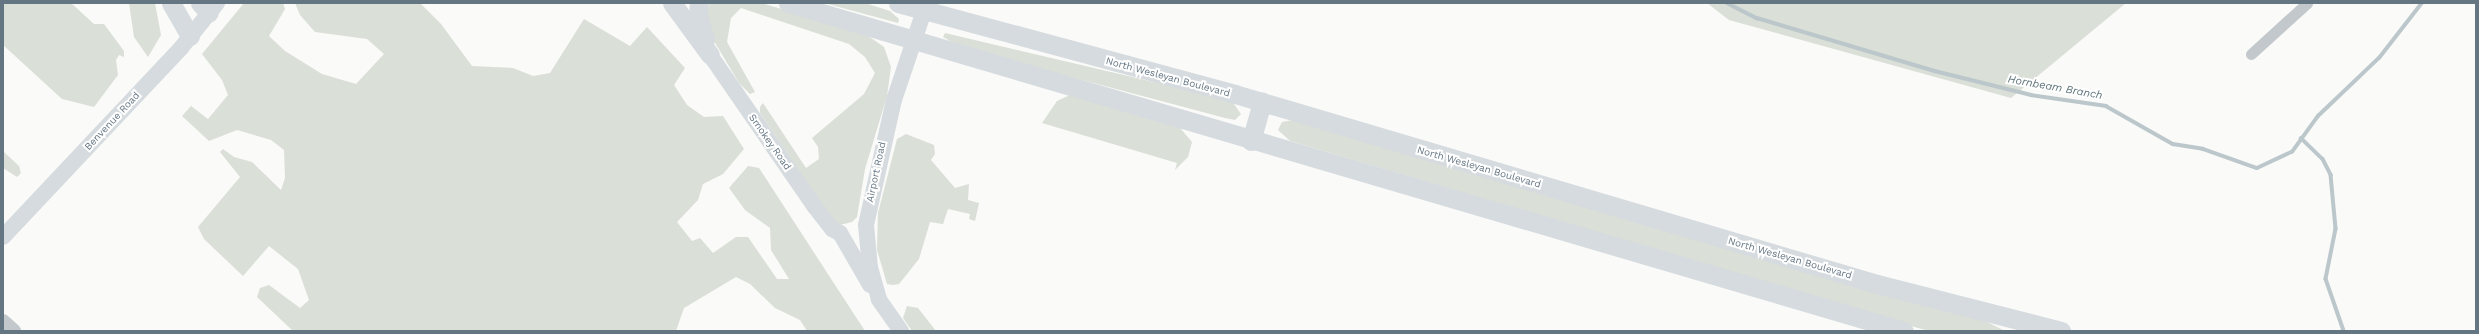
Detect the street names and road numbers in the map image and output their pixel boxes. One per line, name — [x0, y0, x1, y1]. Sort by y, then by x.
street label: North Wesleyan Boulevard — [1104, 55, 1232, 99]
street label: Benvenue Road — [82, 89, 142, 153]
street label: Smokey Road — [746, 112, 794, 172]
street label: Airport Road — [864, 141, 888, 203]
street label: North Wesleyan Boulevard — [1416, 144, 1542, 190]
street label: North Wesleyan Boulevard — [1727, 235, 1853, 281]

